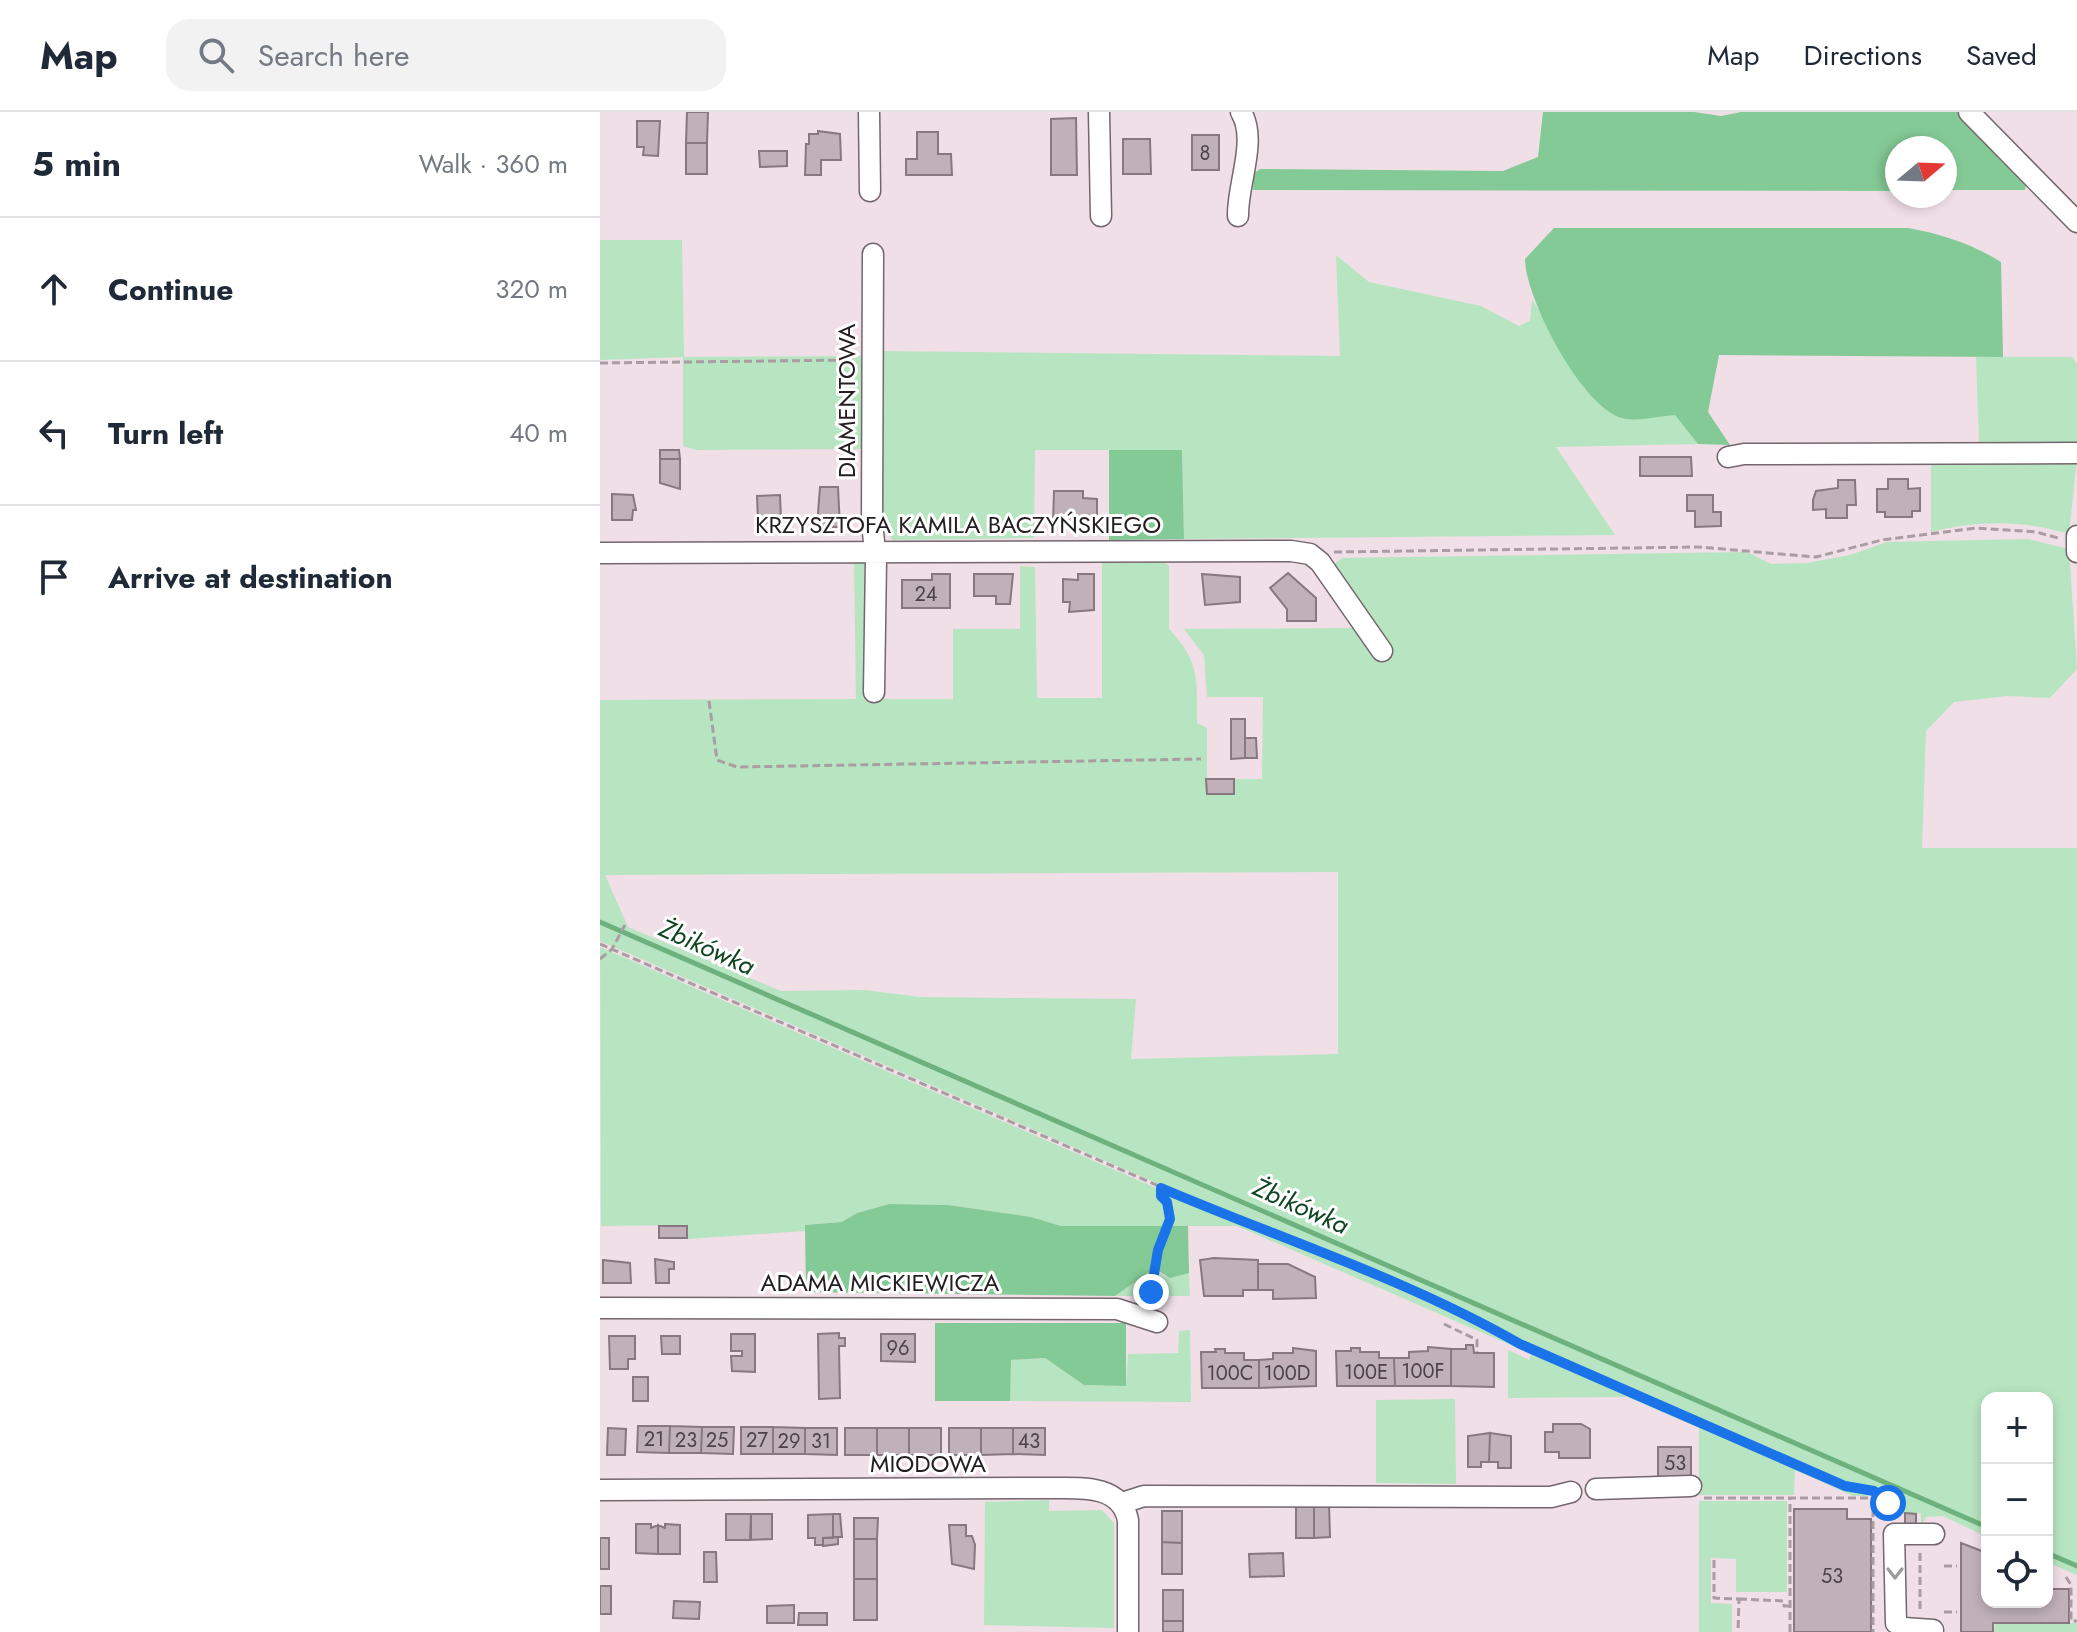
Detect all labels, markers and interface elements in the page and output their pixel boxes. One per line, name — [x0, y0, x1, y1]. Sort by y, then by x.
search box — [166, 19, 726, 91]
text: Map — [40, 28, 118, 83]
icon: search — [194, 33, 238, 77]
text: Search here — [258, 34, 410, 77]
text: Map — [1707, 35, 1759, 76]
text: Directions — [1803, 35, 1922, 76]
text: Saved — [1966, 35, 2037, 76]
north arrow — [1885, 136, 1957, 208]
house number: 8 — [1200, 139, 1210, 168]
text: 5 min — [32, 140, 121, 189]
text: Walk · 360 m — [419, 145, 568, 183]
icon: ahead — [32, 267, 76, 311]
text: Continue — [108, 268, 234, 311]
text: 320 m — [495, 270, 568, 308]
street label: DIAMENTOWA — [829, 324, 864, 478]
icon: left — [32, 411, 76, 455]
text: Turn left — [108, 412, 223, 455]
text: 40 m — [509, 414, 568, 452]
street label: KRZYSZTOFA KAMILA BACZYŃSKIEGO — [755, 507, 1161, 542]
icon: arrive — [32, 555, 76, 599]
text: Arrive at destination — [108, 556, 393, 599]
house number: 24 — [914, 580, 938, 609]
water label: Żbikówka — [652, 909, 762, 985]
water label: Żbikówka — [1246, 1168, 1356, 1244]
street label: ADAMA MICKIEWICZA — [761, 1265, 1000, 1300]
route end — [1133, 1274, 1169, 1310]
house number: 96 — [886, 1334, 910, 1363]
house number: 100F — [1402, 1357, 1445, 1386]
house number: 100E — [1344, 1358, 1388, 1387]
house number: 100C — [1207, 1359, 1253, 1388]
house number: 100D — [1264, 1359, 1310, 1388]
map controls — [1981, 1392, 2053, 1608]
button: + — [1981, 1392, 2053, 1464]
house number: 21 — [644, 1425, 664, 1454]
house number: 23 — [675, 1426, 697, 1455]
house number: 25 — [706, 1426, 728, 1455]
house number: 27 — [746, 1426, 768, 1455]
house number: 29 — [778, 1427, 800, 1456]
house number: 31 — [811, 1427, 831, 1456]
house number: 43 — [1018, 1427, 1040, 1456]
street label: MIODOWA — [870, 1446, 986, 1481]
house number: 53 — [1664, 1449, 1686, 1478]
button: − — [1981, 1464, 2053, 1536]
route start — [1870, 1485, 1906, 1521]
button: locate — [1981, 1536, 2053, 1608]
house number: 53 — [1821, 1562, 1843, 1591]
one-way arrow — [1886, 1567, 1904, 1580]

